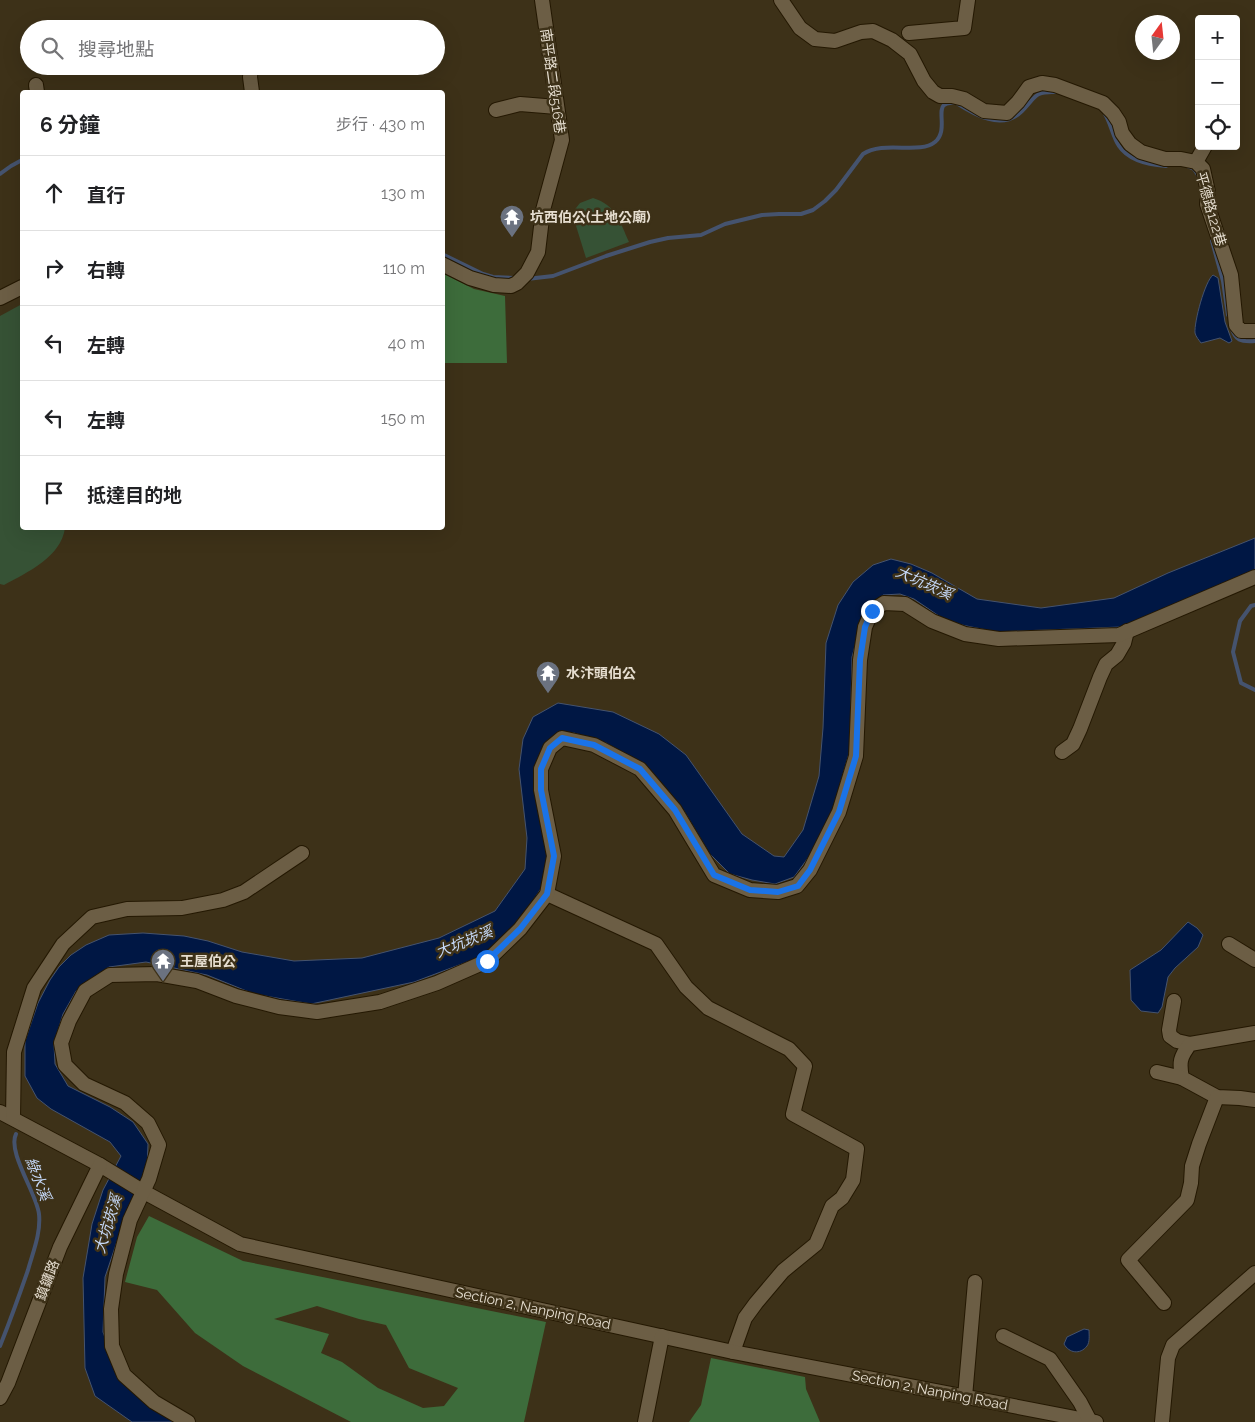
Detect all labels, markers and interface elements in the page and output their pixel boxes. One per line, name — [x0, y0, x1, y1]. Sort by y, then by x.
north arrow — [1135, 15, 1180, 60]
map controls — [1195, 15, 1240, 150]
button: + — [1195, 15, 1240, 60]
search box — [20, 20, 445, 75]
street label: 南平路二段516巷 — [538, 27, 568, 135]
icon: search — [38, 34, 66, 62]
text: 搜尋地點 — [78, 38, 154, 60]
button: − — [1195, 60, 1240, 105]
button: locate — [1195, 105, 1240, 150]
text: 6 分鐘 — [40, 112, 100, 137]
text: 步行 · 430 m — [336, 115, 425, 134]
street label: 平德路122巷 — [1193, 170, 1229, 248]
icon: ahead — [40, 179, 68, 207]
text: 直行 — [87, 184, 125, 206]
text: 130 m — [381, 184, 425, 203]
temple icon: 坑西伯公(土地公廟) — [499, 204, 525, 238]
place label: 坑西伯公(土地公廟) — [530, 209, 651, 225]
icon: right — [40, 254, 68, 282]
text: 右轉 — [87, 259, 125, 281]
text: 110 m — [383, 259, 425, 278]
icon: left — [40, 329, 68, 357]
text: 左轉 — [87, 334, 125, 356]
text: 40 m — [388, 334, 425, 353]
icon: left — [40, 404, 68, 432]
text: 左轉 — [87, 409, 125, 431]
text: 150 m — [381, 409, 425, 428]
icon: arrive — [40, 479, 68, 507]
text: 抵達目的地 — [87, 484, 182, 506]
water label: 大坑崁溪 — [893, 563, 957, 604]
route end — [861, 600, 884, 623]
temple icon: 水汴頭伯公 — [535, 660, 561, 694]
place label: 水汴頭伯公 — [566, 665, 636, 681]
water label: 大坑崁溪 — [433, 922, 497, 962]
temple icon: 王屋伯公 — [150, 948, 176, 982]
route start — [476, 950, 499, 973]
place label: 王屋伯公 — [180, 953, 236, 969]
water label: 綠水溪 — [22, 1155, 55, 1205]
water label: 大坑崁溪 — [91, 1191, 126, 1255]
street label: 鎮鏞路 — [32, 1258, 62, 1302]
street label: Section 2, Nanping Road — [454, 1284, 612, 1332]
street label: Section 2, Nanping Road — [851, 1367, 1009, 1413]

